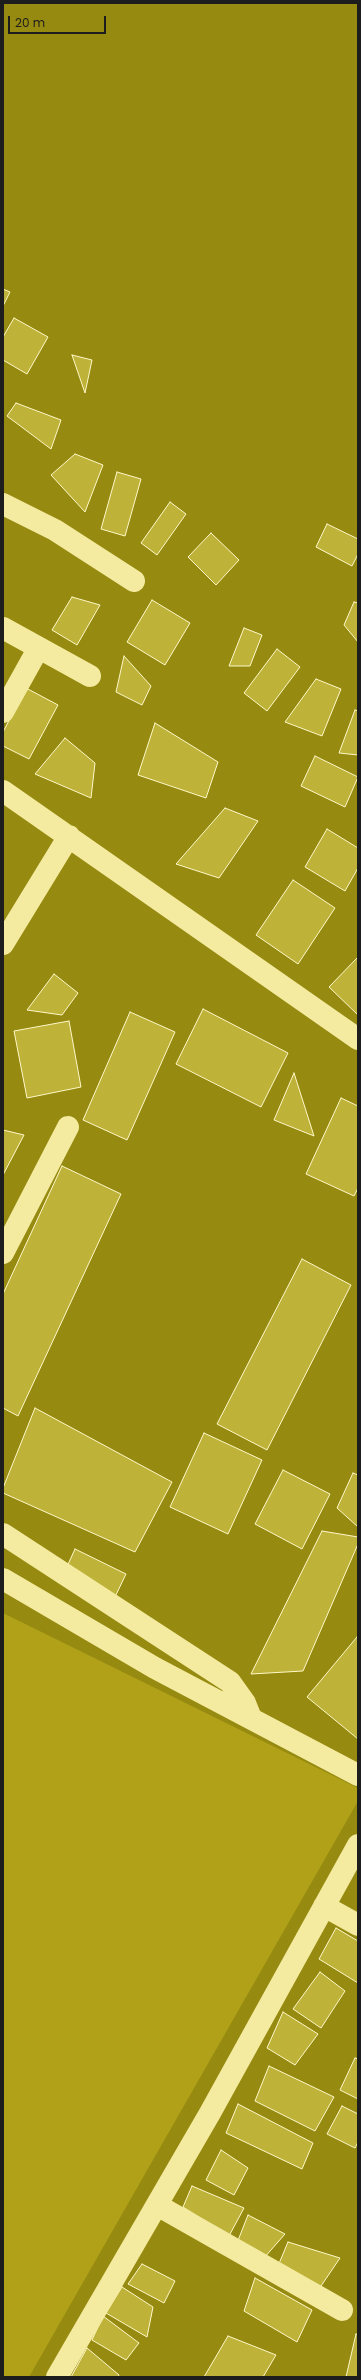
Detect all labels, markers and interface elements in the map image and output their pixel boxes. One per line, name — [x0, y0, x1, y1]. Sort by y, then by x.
scale bar — [10, 8, 108, 34]
text: 20 m — [15, 14, 45, 31]

